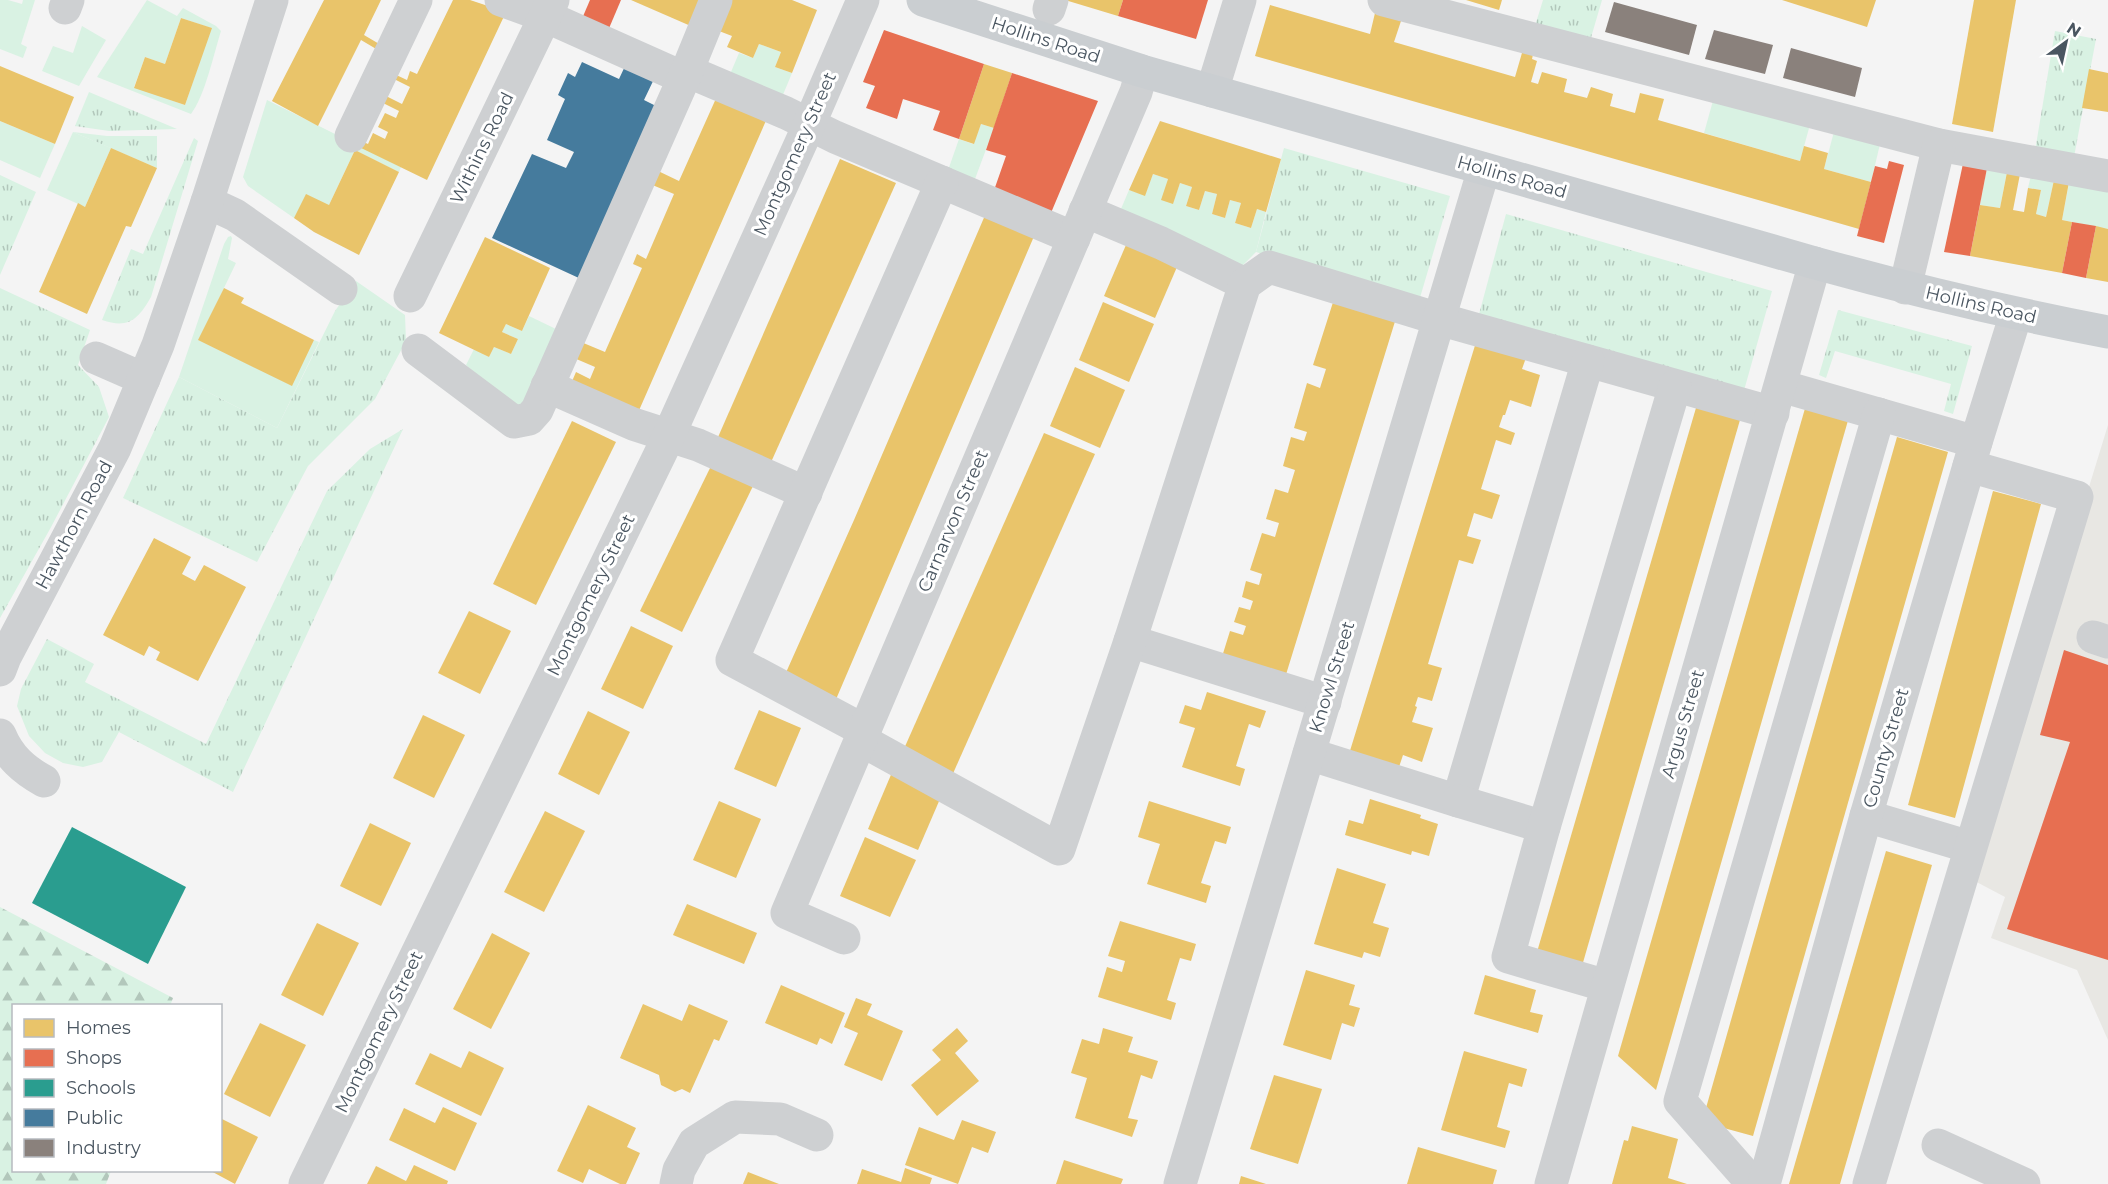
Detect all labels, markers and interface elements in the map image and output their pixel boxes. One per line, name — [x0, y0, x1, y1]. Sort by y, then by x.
street label: Hollins Road — [989, 12, 1103, 68]
north arrow — [2036, 12, 2096, 72]
text: N — [2063, 18, 2084, 41]
street label: Montgomery Street — [749, 69, 841, 239]
street label: Withins Road — [445, 89, 519, 207]
street label: Hollins Road — [1455, 151, 1569, 203]
street label: Hollins Road — [1923, 282, 2039, 328]
street label: Carnarvon Street — [913, 446, 993, 596]
street label: Hawthorn Road — [31, 457, 117, 593]
street label: Montgomery Street — [542, 511, 640, 679]
street label: Knowl Street — [1305, 619, 1359, 735]
street label: Argus Street — [1657, 667, 1709, 781]
street label: County Street — [1858, 686, 1914, 810]
street label: Montgomery Street — [330, 948, 428, 1116]
legend — [12, 1004, 222, 1172]
text: Homes — [66, 1017, 131, 1039]
text: Shops — [66, 1047, 122, 1069]
text: Schools — [66, 1077, 136, 1099]
text: Public — [66, 1107, 123, 1129]
text: Industry — [66, 1137, 141, 1159]

